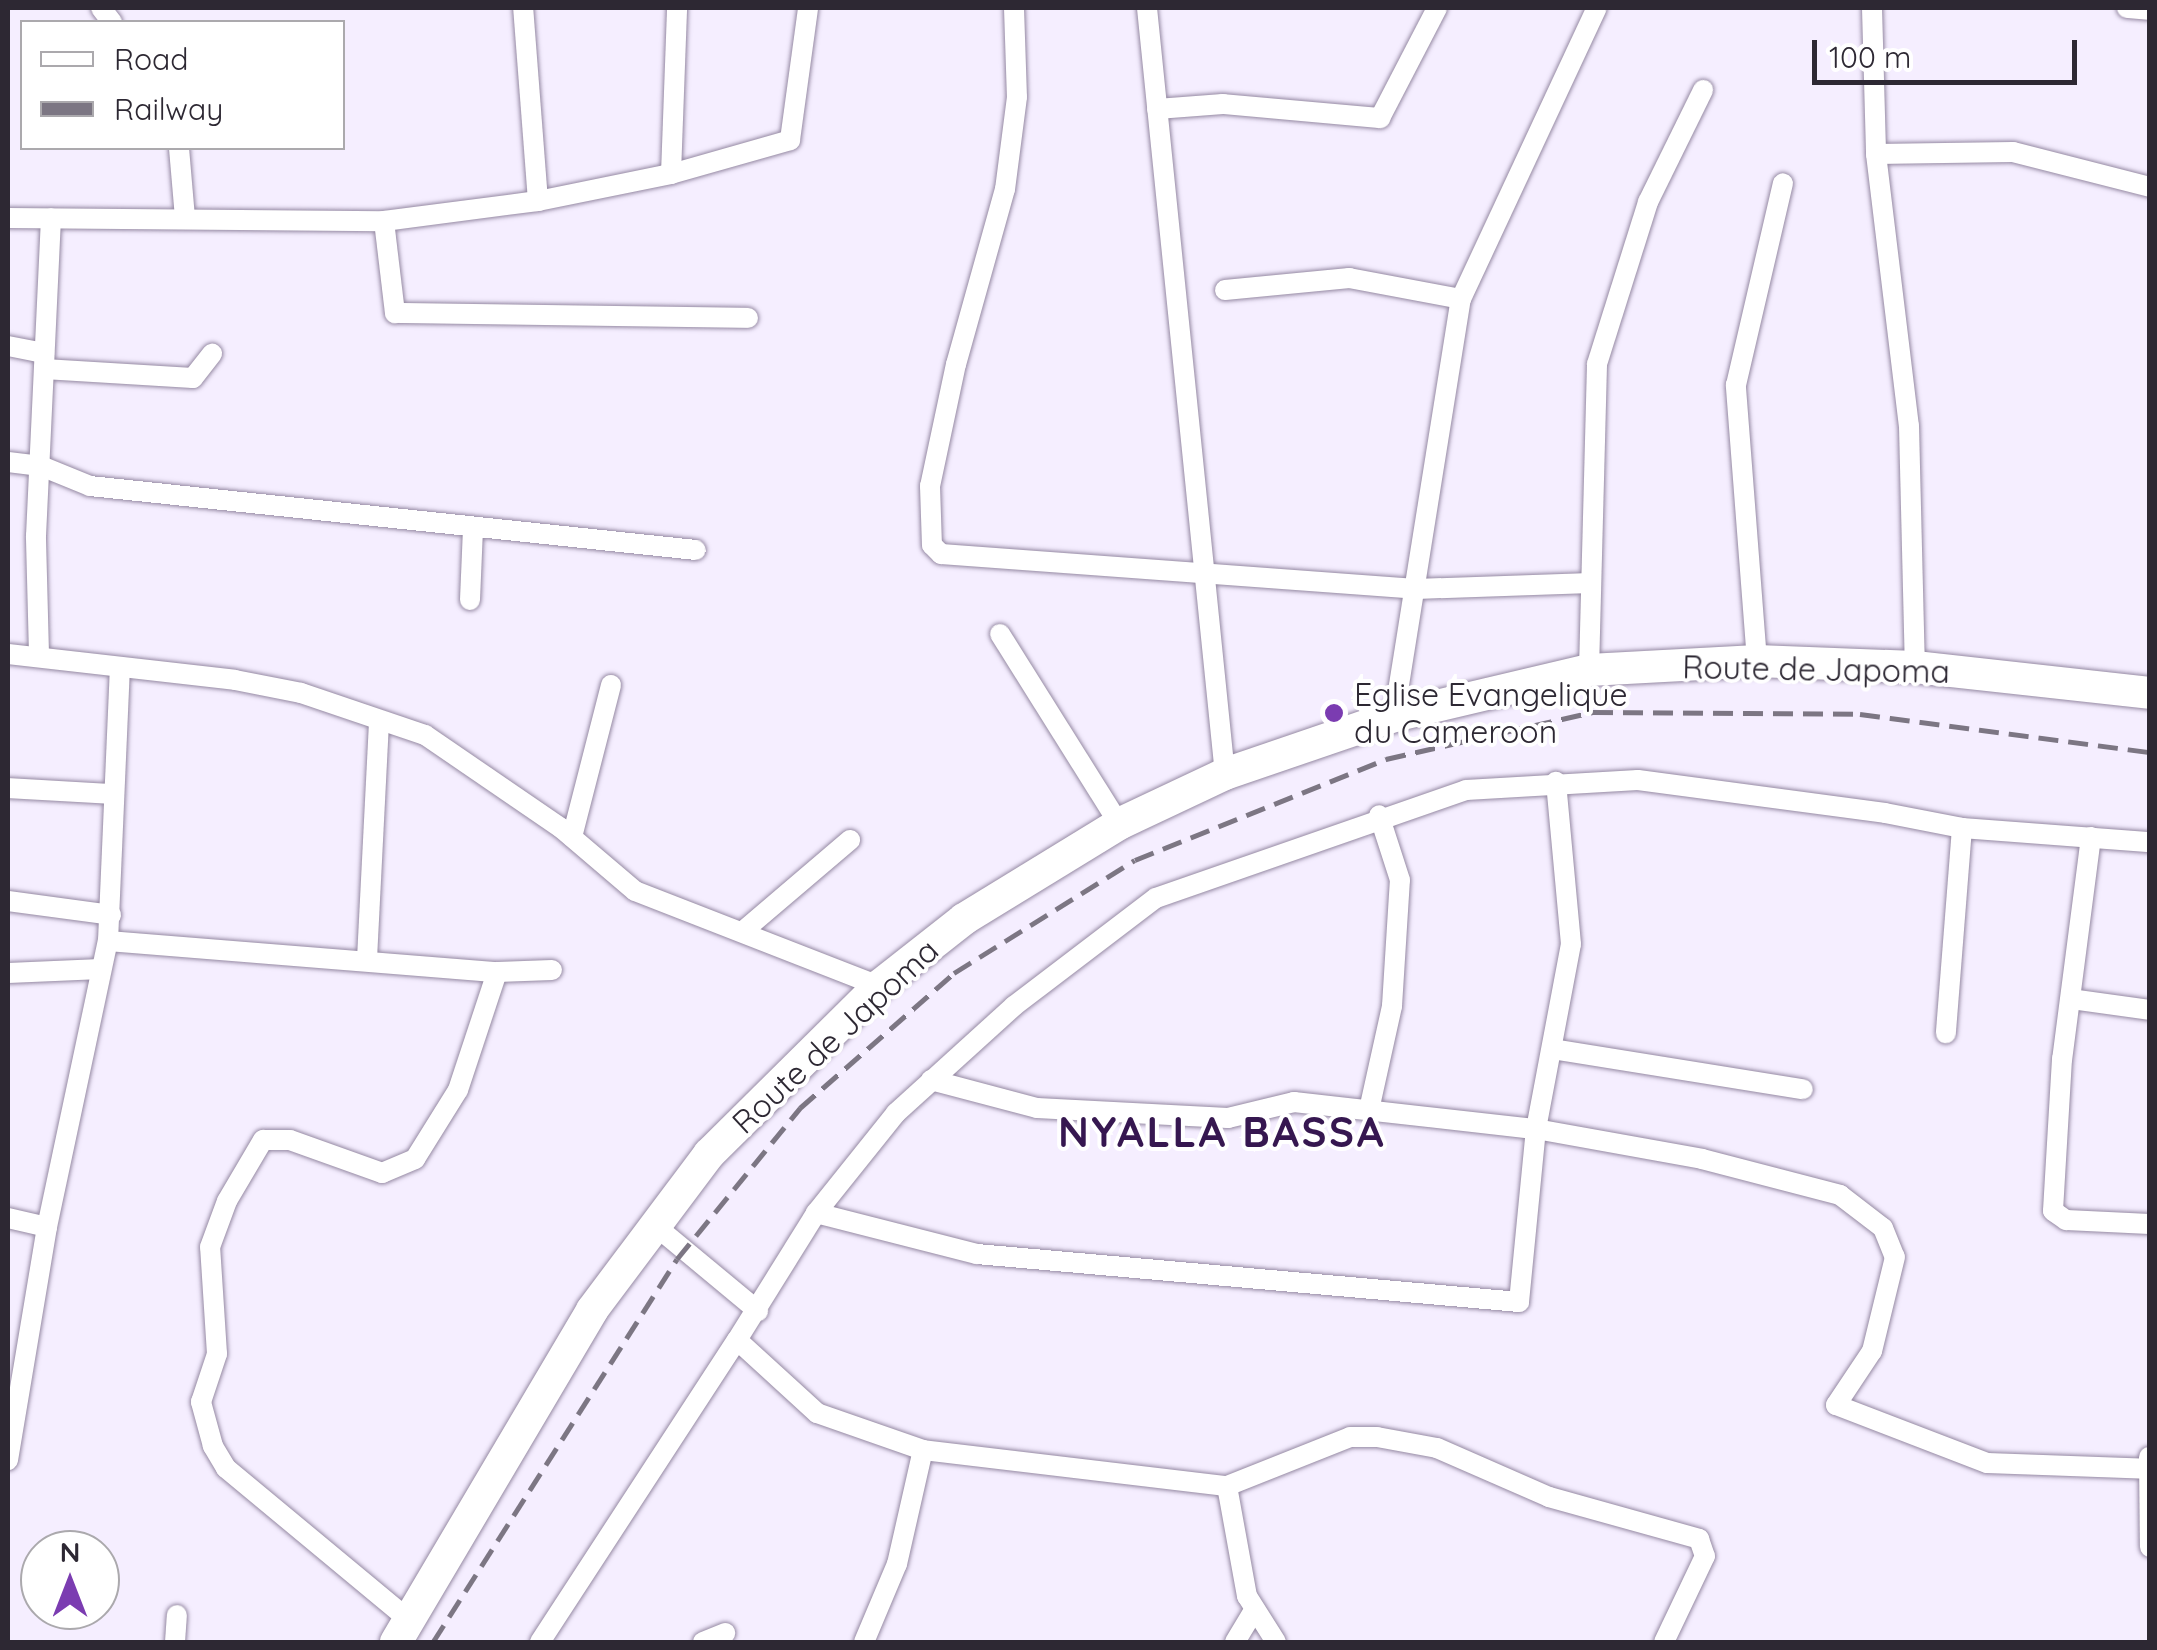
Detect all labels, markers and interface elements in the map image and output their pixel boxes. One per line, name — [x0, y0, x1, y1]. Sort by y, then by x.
legend — [20, 20, 345, 150]
scale bar — [1817, 20, 2082, 82]
text: 100 m — [1829, 38, 1911, 76]
text: Road — [114, 40, 188, 78]
text: Railway — [114, 90, 223, 128]
street label: Route de Japoma — [1682, 647, 1950, 691]
place label: Eglise Evangelique du Cameroon — [1354, 676, 1628, 751]
marker: Eglise Evangelique du Cameroon — [1323, 702, 1345, 724]
street label: Route de Japoma — [724, 931, 946, 1141]
district label: NYALLA BASSA — [1058, 1107, 1386, 1157]
north arrow — [20, 1530, 120, 1630]
text: N — [60, 1534, 80, 1569]

